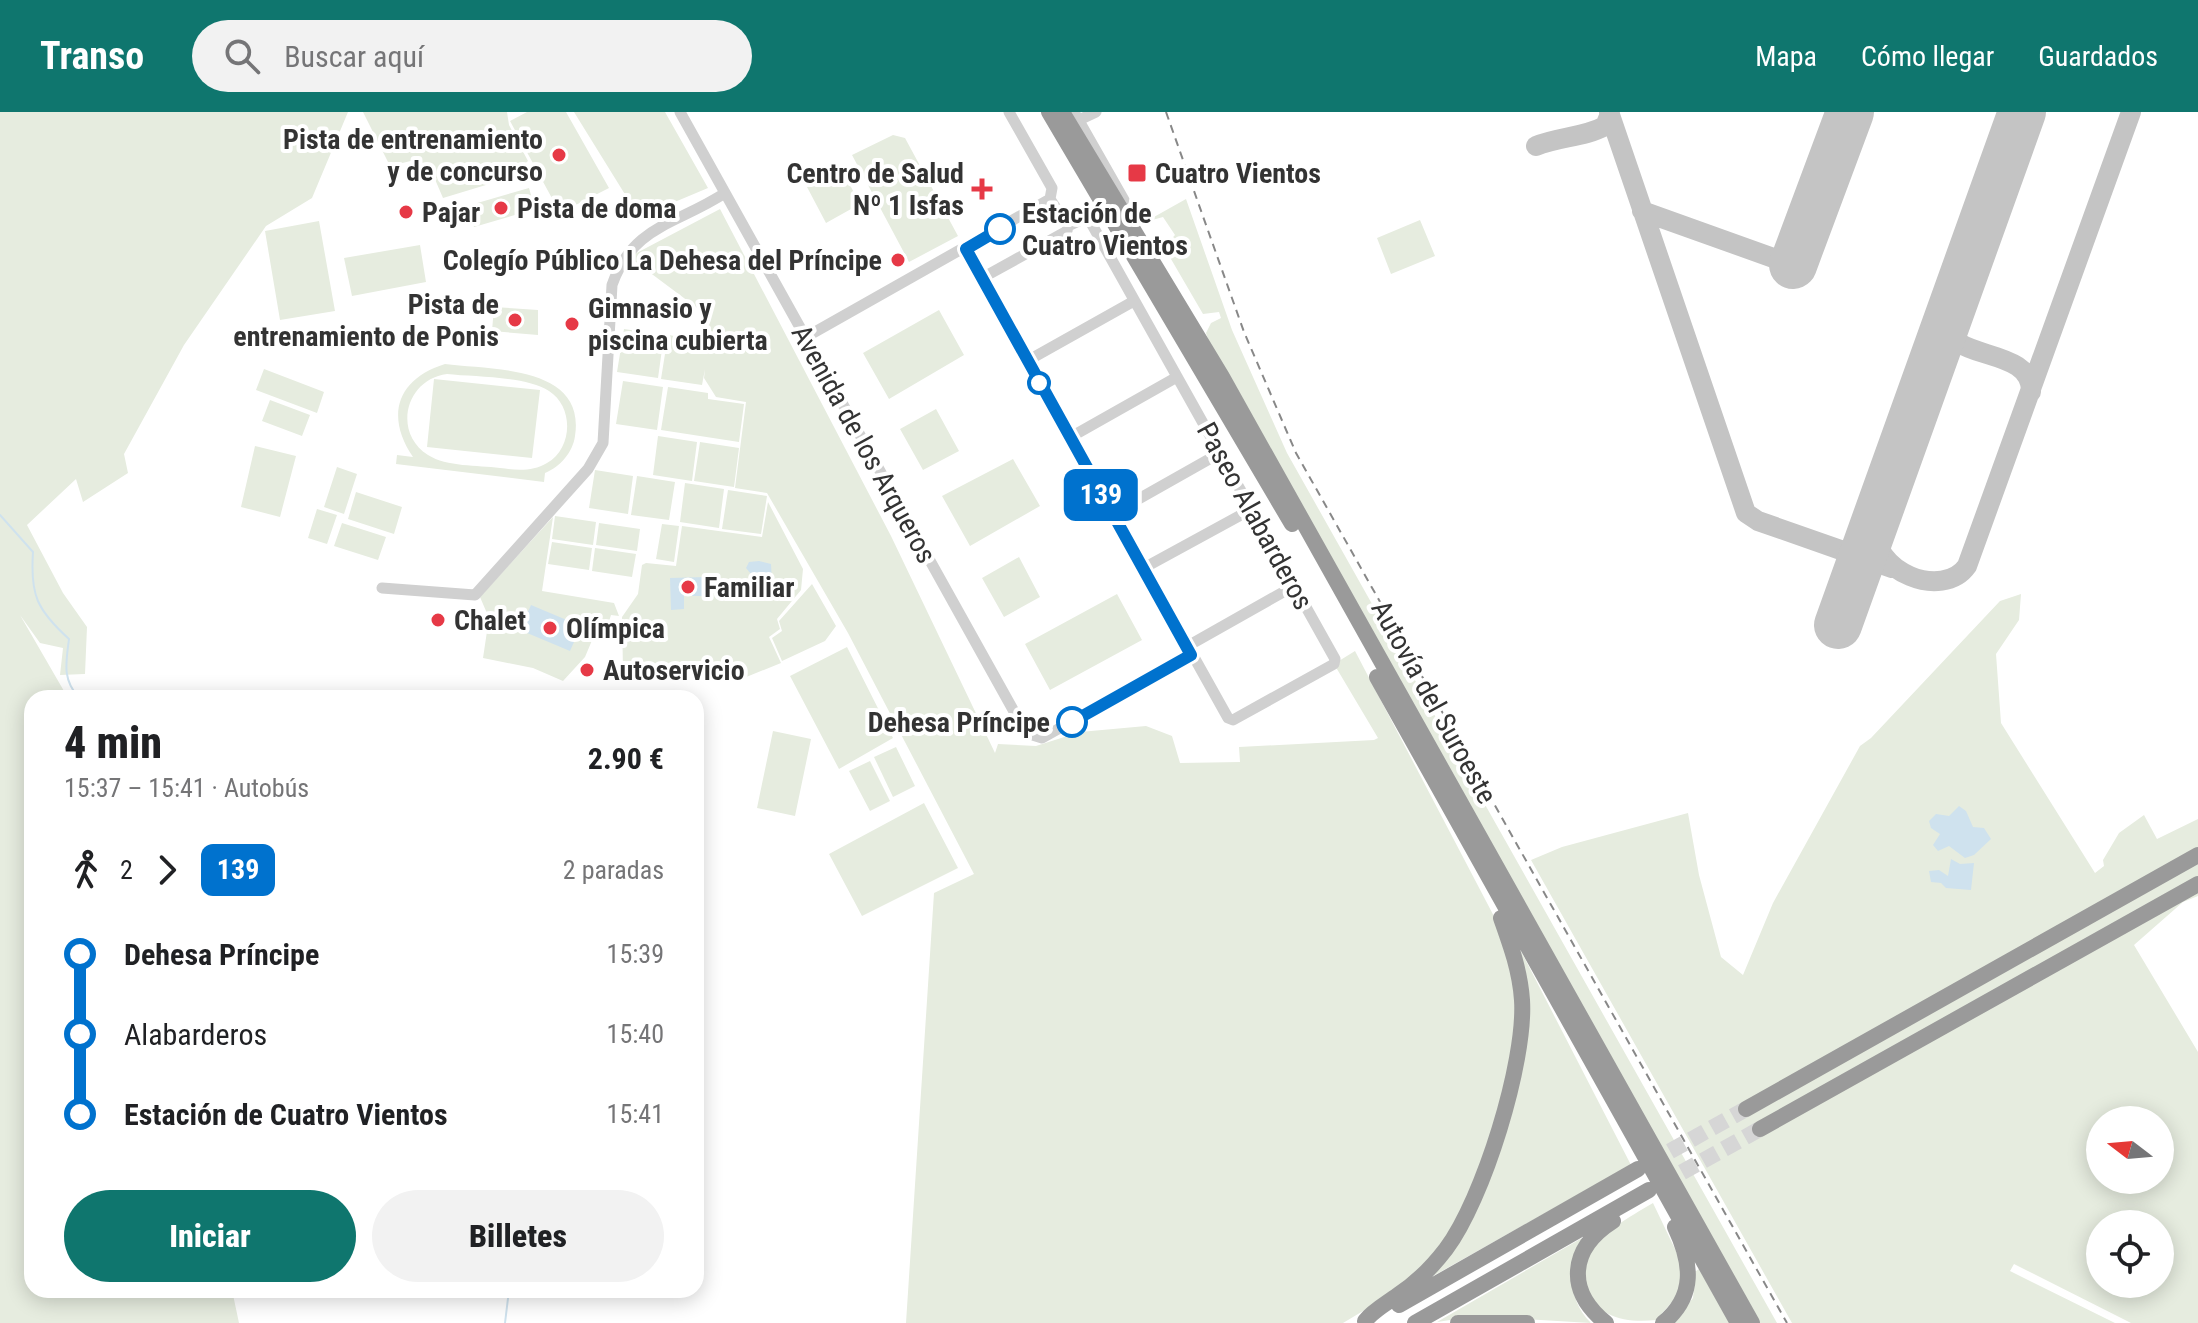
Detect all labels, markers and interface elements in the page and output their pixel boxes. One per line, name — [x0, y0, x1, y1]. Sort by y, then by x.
search box — [192, 20, 752, 92]
text: Transo — [40, 34, 144, 78]
icon: search — [220, 34, 264, 78]
text: Buscar aquí — [284, 39, 424, 74]
text: Mapa — [1755, 40, 1817, 73]
text: Cómo llegar — [1861, 40, 1994, 73]
text: Guardados — [2038, 40, 2158, 73]
place label: Pista de entrenamiento y de concurso — [283, 123, 543, 188]
marker: Pista de entrenamiento y de concurso — [550, 146, 568, 164]
place label: Centro de Salud Nº 1 Isfas — [786, 157, 964, 222]
place label: Cuatro Vientos — [1155, 157, 1321, 190]
marker: Cuatro Vientos — [1126, 162, 1148, 184]
marker: Centro de Salud Nº 1 Isfas — [971, 178, 993, 200]
place label: Pista de doma — [517, 192, 676, 225]
place label: Pajar — [422, 196, 480, 229]
place label: Estación de Cuatro Vientos — [1022, 197, 1188, 262]
marker: Pista de doma — [492, 199, 510, 217]
marker: Pajar — [397, 203, 415, 221]
marker: Estación de Cuatro Vientos — [985, 214, 1015, 244]
place label: Colegío Público La Dehesa del Príncipe — [443, 244, 882, 277]
marker: Colegío Público La Dehesa del Príncipe — [889, 251, 907, 269]
place label: Pista de entrenamiento de Ponis — [233, 288, 499, 353]
place label: Gimnasio y piscina cubierta — [588, 292, 768, 357]
marker: Pista de entrenamiento de Ponis — [506, 311, 524, 329]
marker: Gimnasio y piscina cubierta — [563, 315, 581, 333]
street label: Avenida de los Arqueros — [785, 319, 943, 569]
unlabelled marker — [1028, 372, 1050, 394]
street label: Paseo Alabarderos — [1190, 417, 1320, 615]
line badge: 139 — [1055, 469, 1147, 521]
text: 139 — [1080, 478, 1122, 511]
place label: Familiar — [704, 571, 794, 604]
marker: Familiar — [679, 578, 697, 596]
street label: Autovía del Suroeste — [1364, 595, 1504, 809]
place label: Chalet — [454, 604, 526, 637]
marker: Chalet — [429, 611, 447, 629]
place label: Olímpica — [566, 612, 665, 645]
marker: Olímpica — [541, 619, 559, 637]
place label: Autoservicio — [603, 654, 745, 687]
marker: Autoservicio — [578, 661, 596, 679]
place label: Dehesa Príncipe — [868, 706, 1050, 739]
marker: Dehesa Príncipe — [1057, 707, 1087, 737]
text: 4 min — [64, 717, 162, 769]
text: 2.90 € — [588, 741, 664, 776]
text: 15:37 – 15:41 · Autobús — [64, 773, 309, 803]
icon: walk — [64, 848, 108, 892]
icon: forward — [145, 848, 189, 892]
text: 139 — [217, 853, 259, 886]
text: 2 — [120, 855, 133, 885]
text: 2 paradas — [563, 855, 664, 885]
text: Dehesa Príncipe — [124, 937, 319, 972]
text: 15:39 — [607, 939, 664, 969]
text: Alabarderos — [124, 1017, 267, 1052]
text: 15:40 — [607, 1019, 664, 1049]
text: Estación de Cuatro Vientos — [124, 1097, 448, 1132]
text: 15:41 — [607, 1099, 664, 1129]
north arrow — [2086, 1106, 2174, 1194]
map controls — [2086, 1106, 2174, 1298]
button: Iniciar — [64, 1190, 356, 1282]
button: Billetes — [372, 1190, 664, 1282]
button: locate — [2086, 1210, 2174, 1298]

